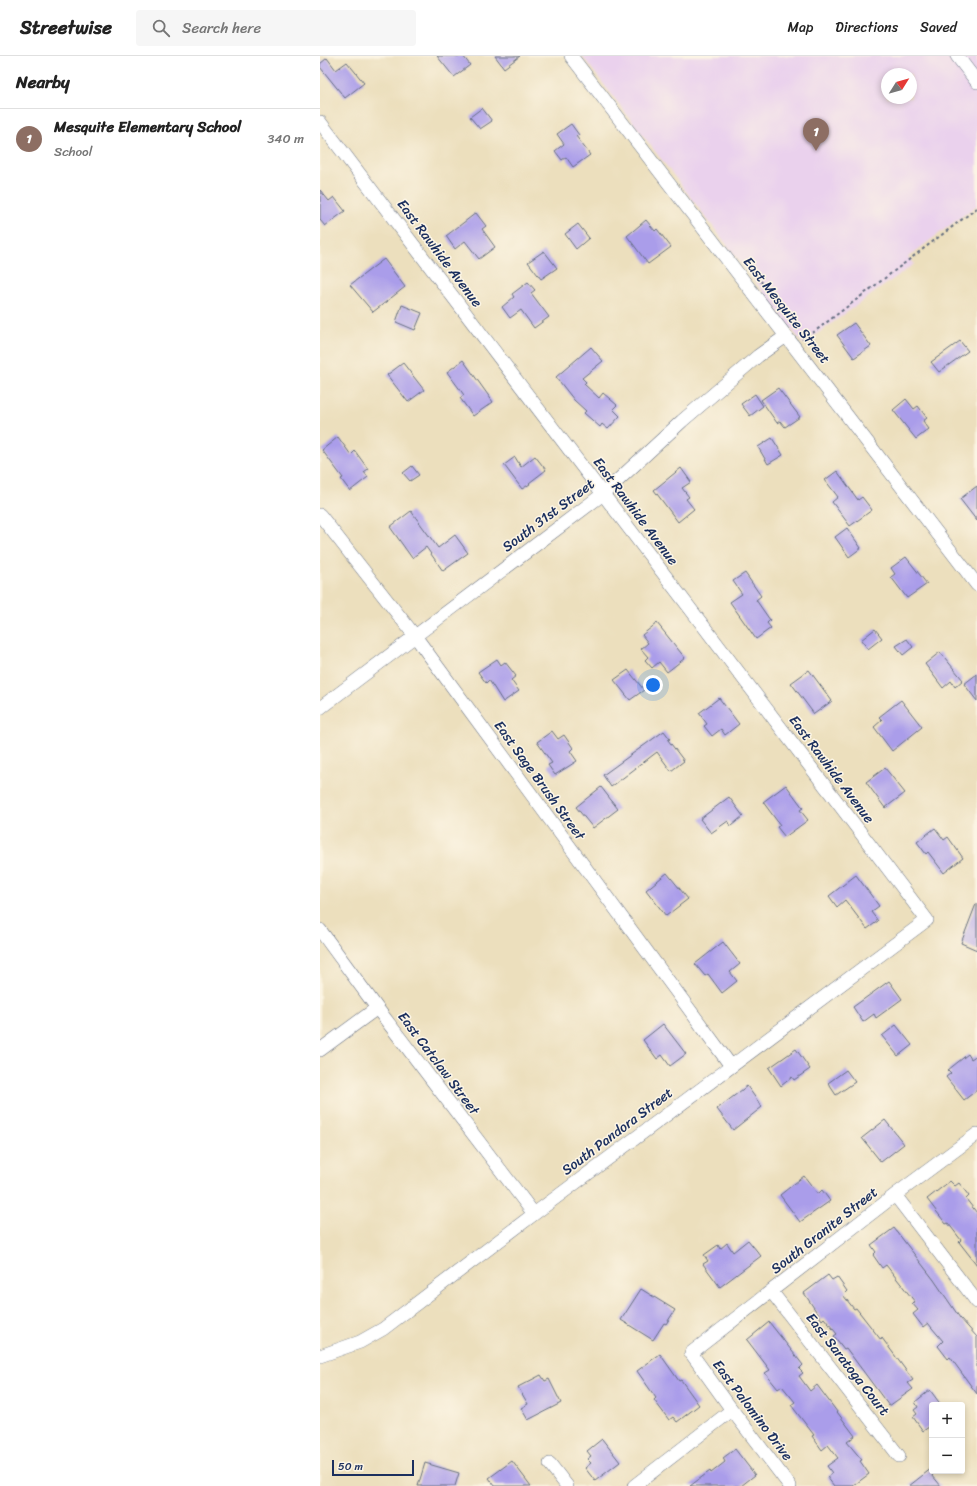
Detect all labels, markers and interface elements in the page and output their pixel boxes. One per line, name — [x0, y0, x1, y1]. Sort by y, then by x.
search box — [136, 10, 416, 46]
text: Streetwise — [20, 11, 112, 44]
text: Search here — [182, 15, 261, 41]
text: Map — [787, 15, 813, 40]
text: Directions — [835, 15, 898, 40]
text: Saved — [920, 15, 957, 40]
icon: search — [150, 17, 172, 39]
text: Nearby — [16, 67, 70, 97]
north arrow — [881, 68, 917, 104]
text: Mesquite Elementary School — [54, 114, 241, 140]
pin: 1 — [803, 118, 829, 151]
text: 1 — [26, 127, 32, 150]
text: 340 m — [267, 127, 304, 150]
text: School — [54, 140, 92, 163]
street label: East Rawhide Avenue — [390, 194, 489, 313]
street label: East Mesquite Street — [737, 251, 837, 370]
street label: East Rawhide Avenue — [586, 452, 685, 571]
street label: South 31st Street — [497, 472, 600, 559]
your location — [643, 675, 663, 695]
street label: East Rawhide Avenue — [782, 710, 881, 829]
street label: East Sage Brush Street — [487, 715, 593, 847]
street label: East Catclaw Street — [391, 1006, 487, 1122]
street label: South Pandora Street — [556, 1081, 679, 1182]
street label: South Granite Street — [765, 1180, 883, 1280]
street label: East Saratoga Court — [799, 1307, 896, 1421]
street label: East Palomino Drive — [706, 1354, 799, 1467]
map controls — [929, 1402, 965, 1474]
button: + — [929, 1402, 965, 1438]
button: − — [929, 1438, 965, 1474]
text: 50 m — [338, 1457, 363, 1476]
scale bar — [332, 1458, 414, 1477]

